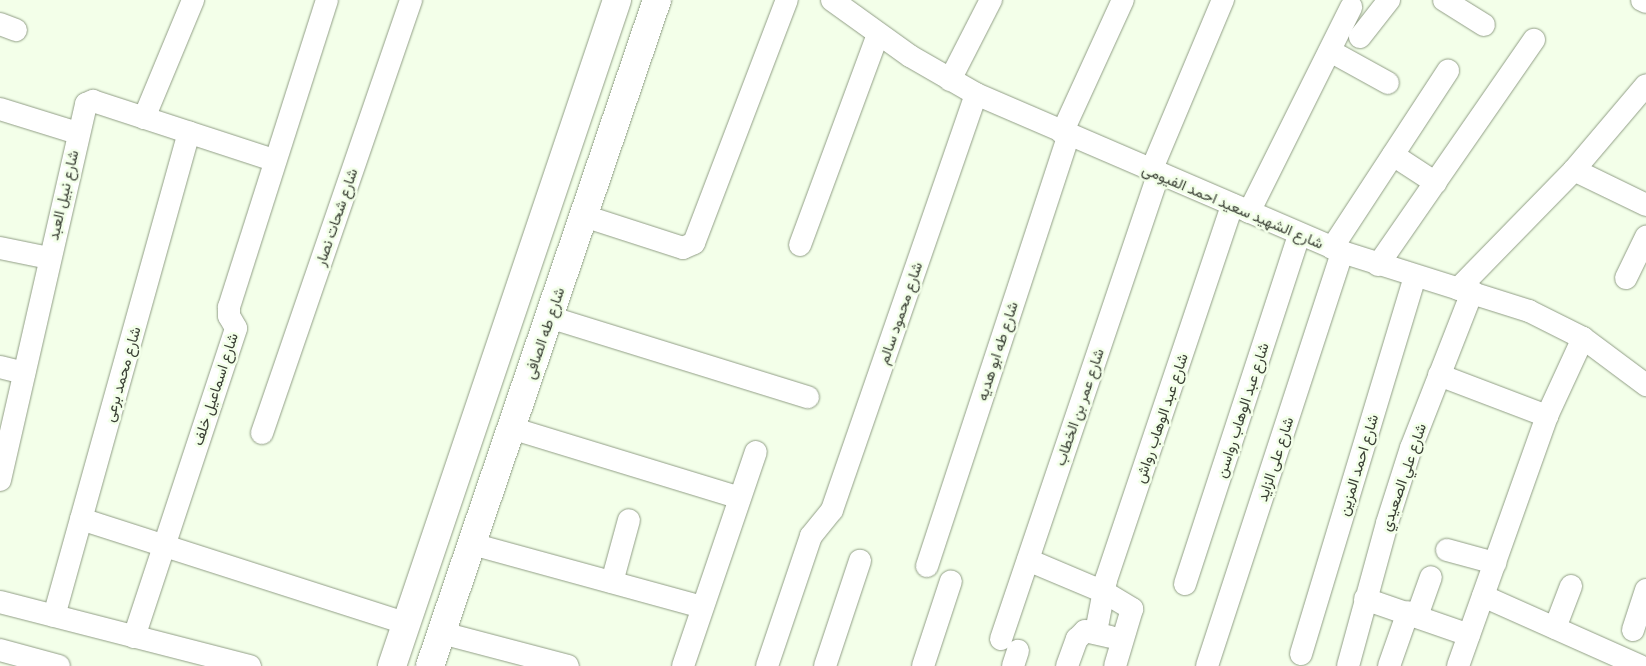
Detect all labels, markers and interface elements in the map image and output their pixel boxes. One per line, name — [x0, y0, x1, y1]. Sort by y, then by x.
street label: شارع نبيل العبد — [44, 148, 82, 242]
street label: شارع الشهيد سعيد احمد الفيومى — [1140, 160, 1326, 252]
street label: شارع شحات نصار — [311, 166, 361, 268]
street label: شارع محمود سالم — [874, 259, 926, 367]
street label: شارع طه الصافى — [520, 285, 568, 381]
street label: شارع طه ابو هديه — [972, 299, 1022, 403]
street label: شارع محمد برعى — [100, 324, 144, 424]
street label: شارع اسماعيل خلف — [188, 330, 242, 448]
street label: شارع عبد الوهاب رواسن — [1212, 340, 1272, 480]
street label: شارع عمر بن الخطاب — [1050, 346, 1108, 468]
street label: شارع عبد الوهاب رواش — [1130, 351, 1192, 485]
street label: شارع احمد المزين — [1334, 412, 1382, 518]
street label: شارع على الزايد — [1253, 414, 1297, 504]
street label: شارع علي الصعيدي — [1376, 421, 1430, 533]

